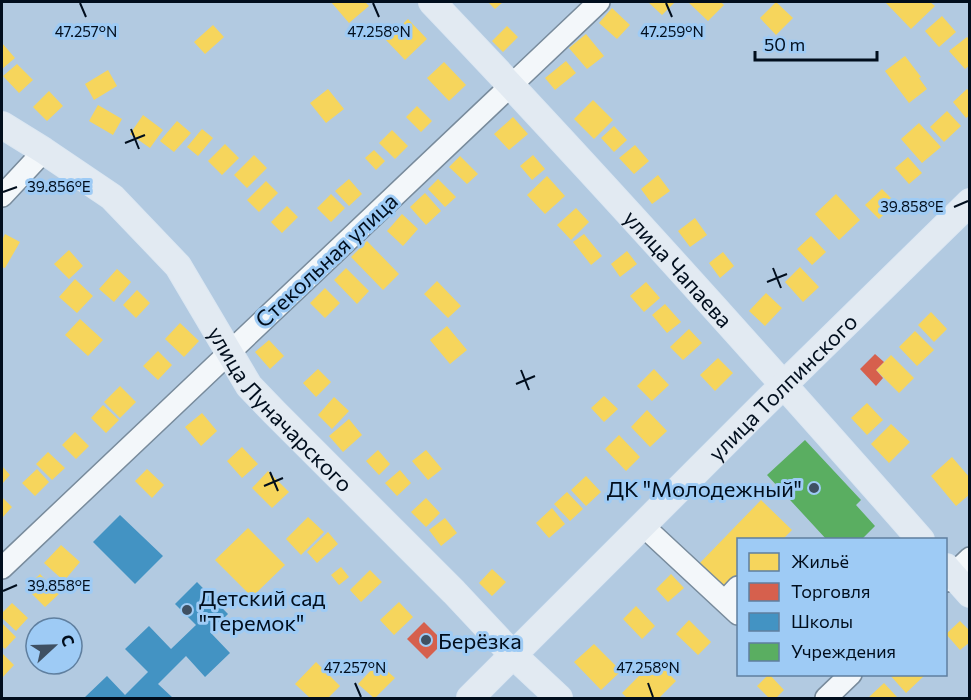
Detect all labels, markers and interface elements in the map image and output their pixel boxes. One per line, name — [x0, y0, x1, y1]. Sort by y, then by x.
text: 47.257°N — [55, 22, 117, 40]
text: 47.258°N — [347, 22, 411, 40]
text: 47.259°N — [640, 22, 704, 40]
scale bar — [755, 24, 876, 62]
text: 50 m — [764, 33, 805, 55]
text: 39.856°E — [27, 177, 91, 195]
street label: Стекольная улица — [249, 187, 403, 333]
text: 39.858°E — [880, 197, 944, 215]
street label: улица Чапаева — [619, 204, 739, 333]
street label: улица Толпинского — [702, 307, 862, 466]
street label: улица Луначарского — [203, 321, 359, 497]
place label: ДК "Молодежный" — [607, 475, 802, 502]
marker: ДК "Молодежный" — [807, 481, 821, 495]
legend — [737, 538, 947, 676]
text: Жильё — [791, 550, 849, 572]
text: 39.858°E — [27, 576, 91, 594]
text: Торговля — [791, 580, 870, 602]
place label: Детский сад "Теремок" — [199, 584, 325, 636]
marker: Детский сад "Теремок" — [180, 603, 194, 617]
text: Школы — [791, 610, 853, 632]
north arrow — [24, 616, 84, 676]
place label: Берёзка — [438, 627, 522, 654]
text: С — [58, 632, 79, 649]
marker: Берёзка — [419, 633, 433, 647]
text: Учреждения — [791, 640, 896, 662]
text: 47.257°N — [324, 658, 386, 676]
text: 47.258°N — [616, 658, 680, 676]

